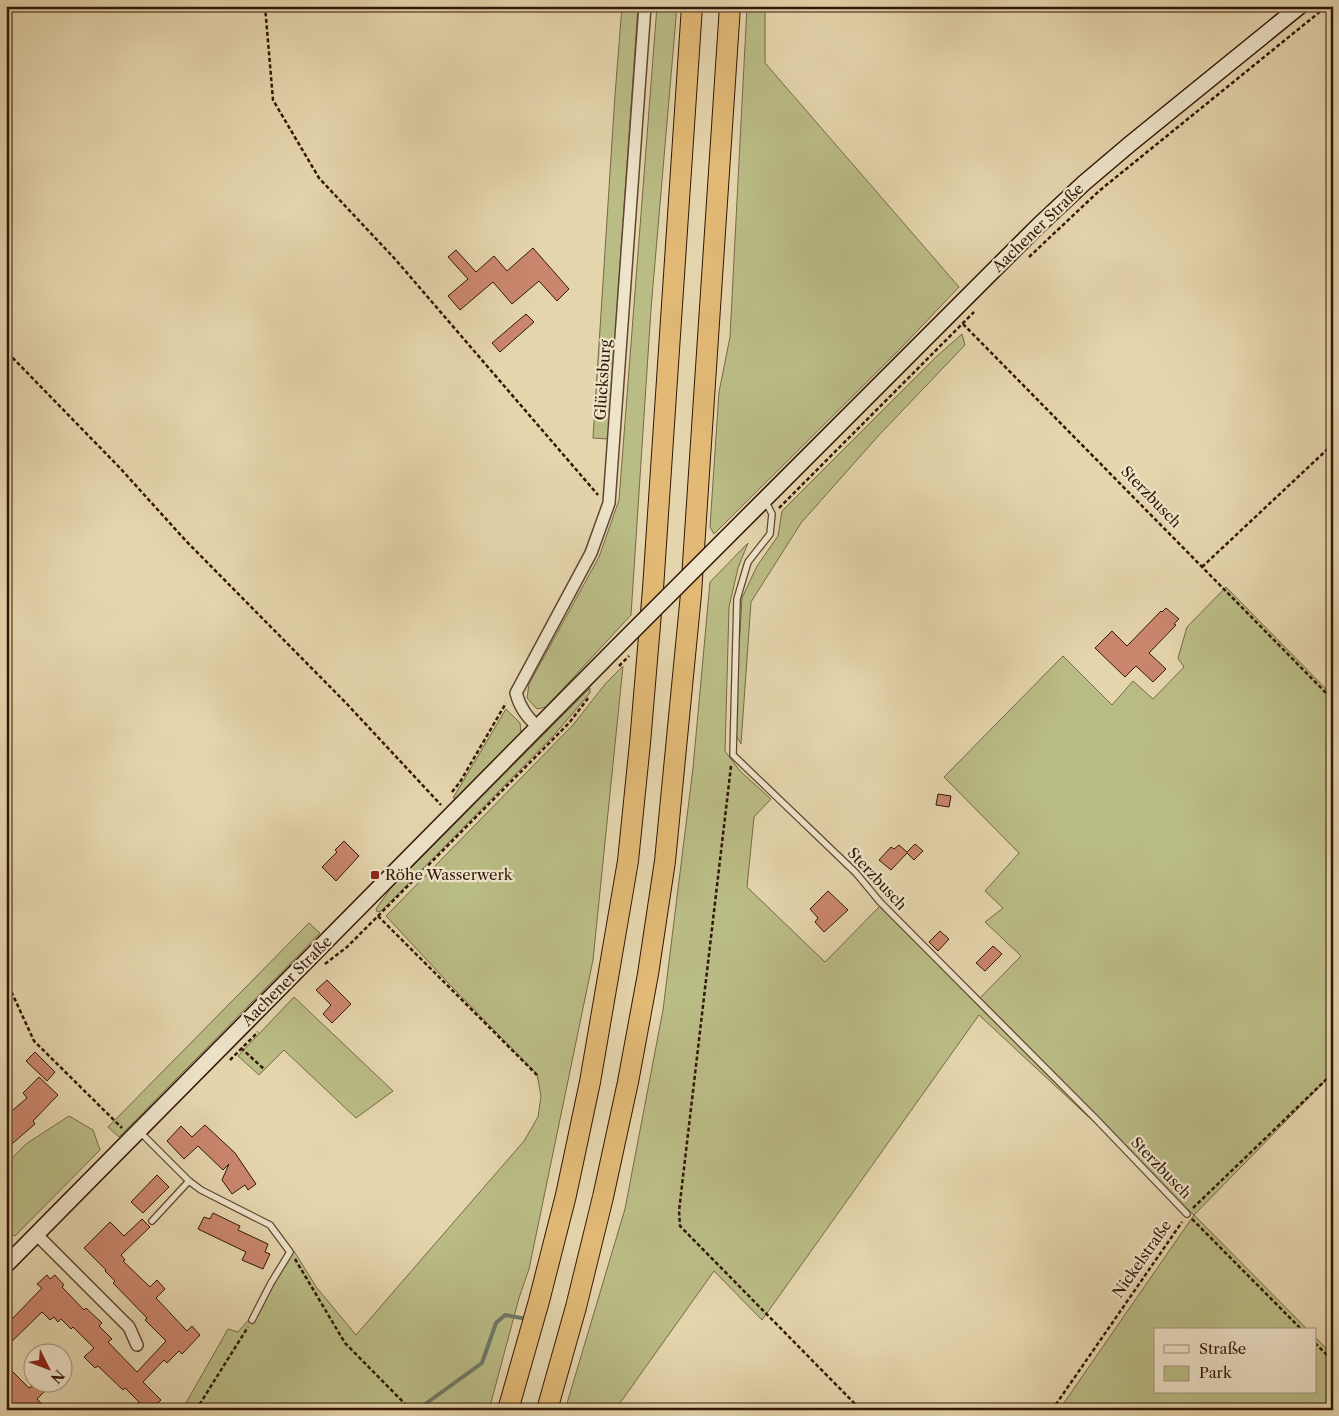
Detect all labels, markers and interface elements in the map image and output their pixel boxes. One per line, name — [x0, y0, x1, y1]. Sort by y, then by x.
street label: Aachener Straße — [987, 179, 1087, 277]
street label: Glücksburg — [590, 339, 615, 421]
street label: Sterzbusch — [1117, 462, 1186, 532]
street label: Sterzbusch — [844, 843, 912, 914]
place label: Röhe Wasserwerk — [385, 865, 514, 884]
marker: Röhe Wasserwerk — [369, 869, 381, 881]
street label: Aachener Straße — [237, 932, 336, 1030]
street label: Sterzbusch — [1127, 1133, 1196, 1203]
street label: Nickelstraße — [1108, 1216, 1175, 1301]
legend — [1154, 1328, 1316, 1394]
text: Straße — [1199, 1339, 1246, 1358]
north arrow — [22, 1344, 72, 1394]
text: Park — [1199, 1363, 1233, 1382]
text: N — [47, 1366, 68, 1387]

